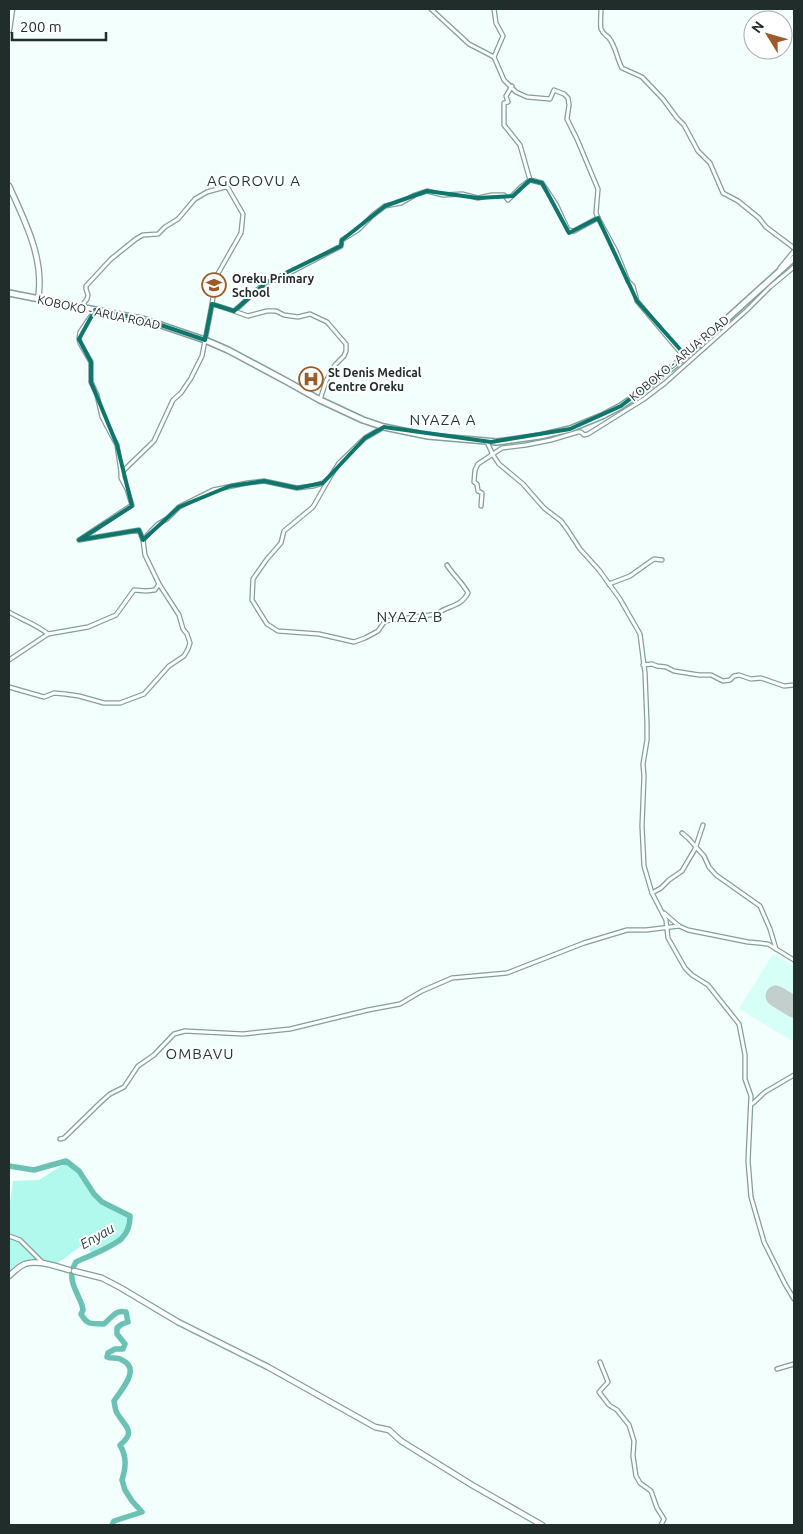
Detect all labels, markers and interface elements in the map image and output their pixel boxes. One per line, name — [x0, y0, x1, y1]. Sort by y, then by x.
scale bar — [12, 10, 106, 42]
north arrow — [743, 10, 793, 60]
text: 200 m — [20, 18, 62, 35]
text: N — [748, 18, 767, 36]
district label: AGOROVU A — [207, 172, 301, 189]
school or university icon: Oreku Primary School — [201, 272, 227, 298]
place label: Oreku Primary School — [232, 272, 315, 299]
street label: KOBOKO - ARUA ROAD — [36, 293, 162, 331]
street label: KOBOKO - ARUA ROAD — [627, 313, 731, 403]
hospital icon: St Denis Medical Centre Oreku — [298, 366, 324, 392]
place label: St Denis Medical Centre Oreku — [328, 366, 422, 393]
district label: NYAZA A — [409, 411, 477, 428]
district label: NYAZA B — [377, 608, 443, 625]
district label: OMBAVU — [166, 1045, 234, 1062]
water label: Enyau — [77, 1220, 117, 1252]

